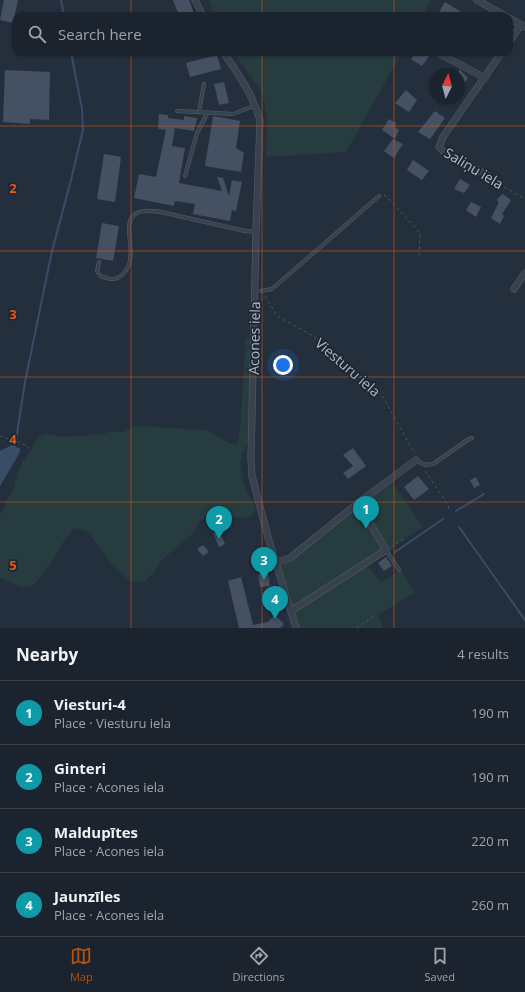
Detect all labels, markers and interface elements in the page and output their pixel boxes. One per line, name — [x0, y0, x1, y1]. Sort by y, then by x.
search box — [12, 12, 513, 56]
icon: search — [26, 23, 48, 45]
text: Search here — [58, 24, 142, 44]
north arrow — [429, 68, 465, 104]
street label: Saliņu iela — [441, 143, 507, 193]
text: 2 — [9, 179, 17, 197]
street label: Acones iela — [244, 301, 264, 375]
text: 3 — [9, 305, 17, 323]
street label: Viesturu iela — [311, 333, 385, 401]
your location — [273, 355, 293, 375]
text: 4 — [9, 430, 17, 448]
pin: 1 — [353, 496, 379, 529]
pin: 2 — [206, 506, 232, 539]
pin: 3 — [251, 547, 277, 580]
text: 5 — [9, 556, 17, 574]
pin: 4 — [262, 586, 288, 619]
text: Nearby — [16, 643, 78, 666]
text: 4 results — [457, 645, 509, 663]
text: Viesturi-4 — [54, 694, 126, 714]
text: 1 — [25, 704, 33, 722]
text: 190 m — [471, 704, 509, 722]
text: Place · Viesturu iela — [54, 714, 171, 732]
text: Ginteri — [54, 758, 106, 778]
text: 2 — [25, 768, 33, 786]
text: 190 m — [471, 768, 509, 786]
text: Place · Acones iela — [54, 778, 164, 796]
text: Maldupītes — [54, 822, 138, 842]
text: 3 — [25, 832, 33, 850]
text: 220 m — [471, 832, 509, 850]
text: Place · Acones iela — [54, 842, 164, 860]
text: Jaunzīles — [54, 886, 121, 906]
text: 4 — [25, 896, 33, 914]
text: 260 m — [471, 896, 509, 914]
text: Place · Acones iela — [54, 906, 164, 924]
tab: Map — [70, 945, 93, 984]
tab: Directions — [233, 945, 285, 984]
tab: Saved — [424, 945, 455, 984]

